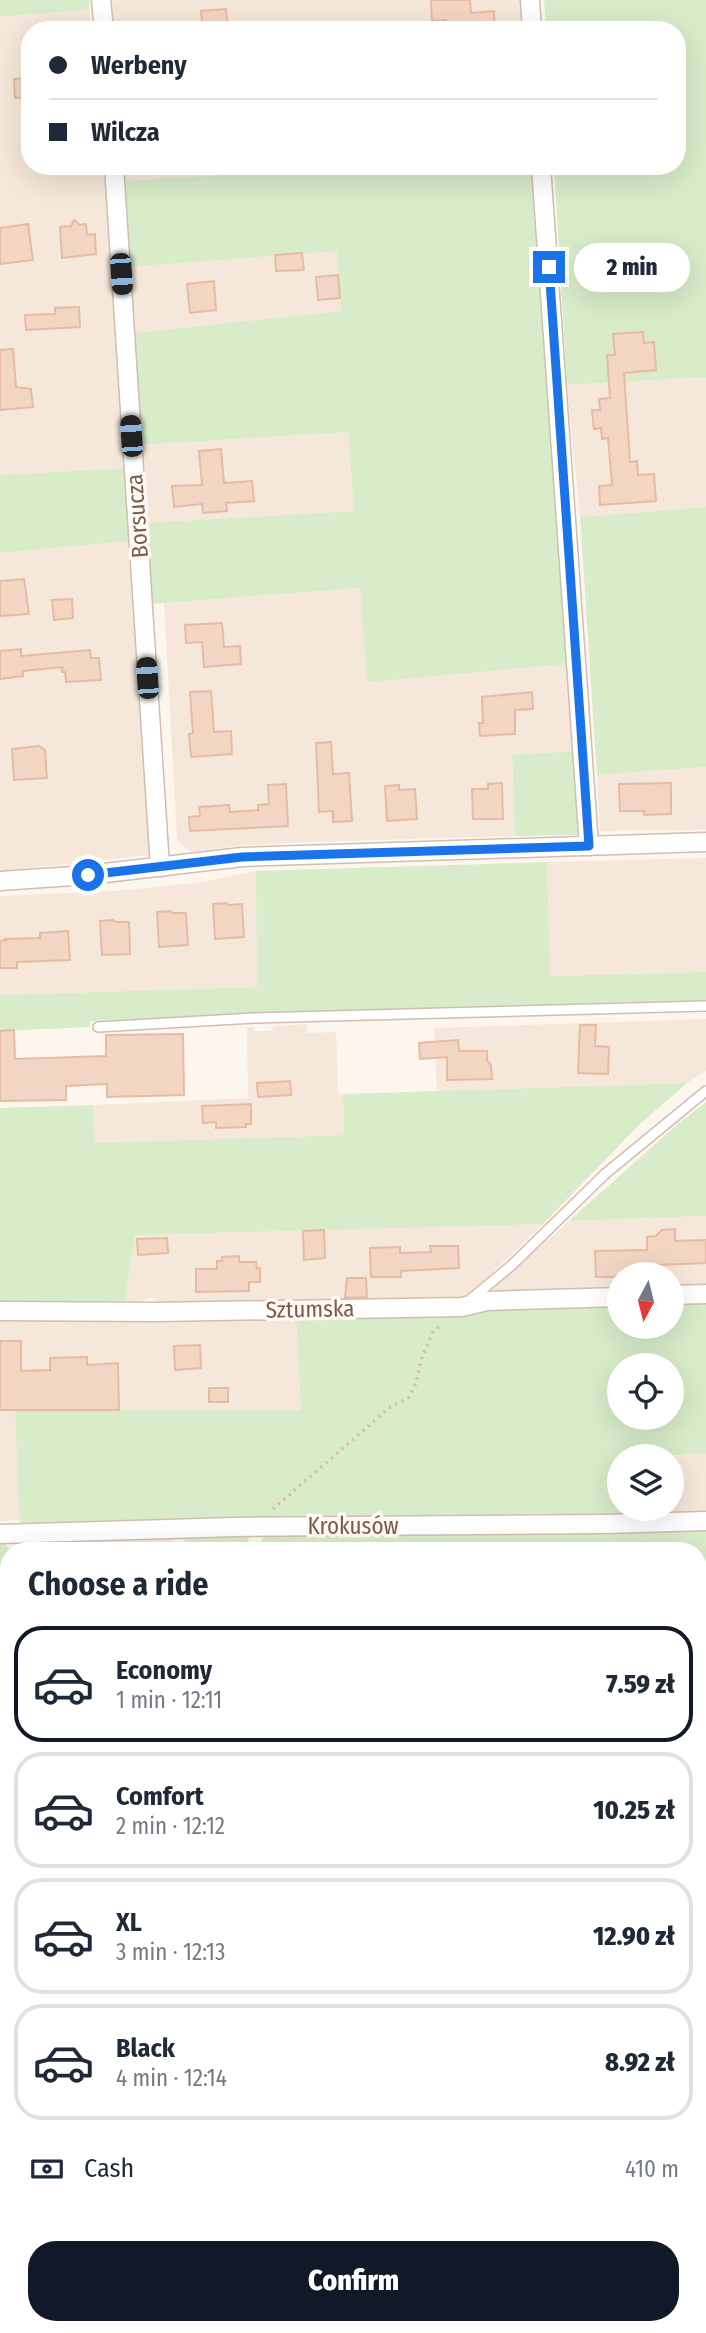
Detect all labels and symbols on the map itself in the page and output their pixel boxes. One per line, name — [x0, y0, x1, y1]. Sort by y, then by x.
callout: 2 min — [574, 243, 689, 292]
route end — [533, 251, 565, 283]
car — [110, 252, 133, 296]
car — [120, 414, 143, 458]
street label: Borsucza — [120, 473, 154, 559]
car — [136, 656, 159, 700]
route start — [72, 859, 104, 891]
north arrow — [607, 1262, 684, 1339]
street label: Sztumska — [265, 1294, 355, 1324]
street label: Krokusów — [307, 1512, 399, 1540]

